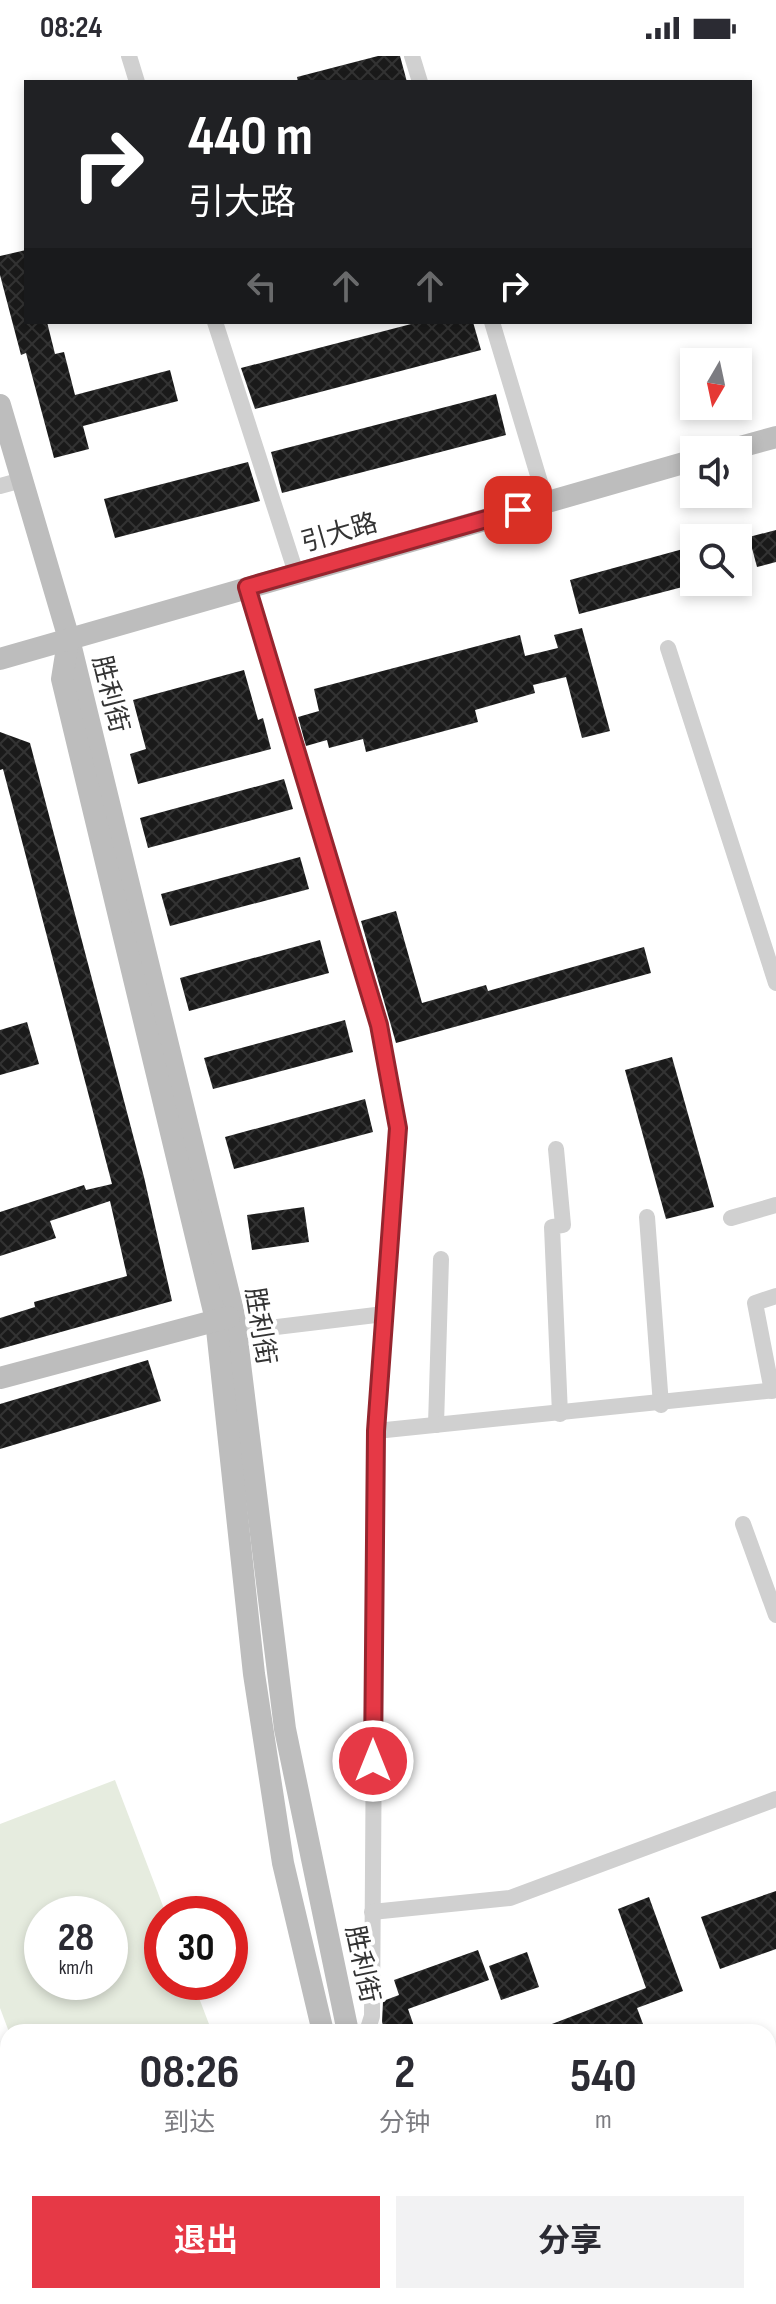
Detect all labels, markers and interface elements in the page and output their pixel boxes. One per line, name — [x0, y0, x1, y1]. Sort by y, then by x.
text: 08:24 — [40, 10, 102, 46]
text: 440 m — [188, 104, 313, 171]
icon: right — [56, 112, 160, 216]
text: 引大路 — [188, 182, 296, 225]
icon: left — [240, 264, 284, 308]
icon: ahead — [324, 264, 368, 308]
icon: ahead — [408, 264, 452, 308]
icon: right — [492, 264, 536, 308]
north arrow — [680, 348, 752, 420]
map controls — [680, 348, 752, 596]
button: sound — [680, 436, 752, 508]
pin — [484, 476, 552, 544]
icon: arrive — [496, 488, 540, 532]
street label: 引大路 — [298, 508, 381, 559]
button: search — [680, 524, 752, 596]
street label: 胜利街 — [85, 653, 134, 736]
street label: 胜利街 — [238, 1285, 281, 1367]
position arrow — [331, 1719, 415, 1803]
speed limit sign: 30 — [144, 1896, 248, 2000]
text: 28 — [58, 1914, 94, 1962]
street label: 胜利街 — [338, 1923, 385, 2006]
text: km/h — [59, 1956, 93, 1980]
text: 08:26 — [139, 2044, 239, 2101]
text: 2 — [394, 2044, 415, 2101]
text: 540 — [570, 2048, 637, 2105]
text: m — [595, 2105, 612, 2136]
text: 到达 — [163, 2108, 215, 2139]
text: 分钟 — [379, 2108, 431, 2139]
button: 退出 — [32, 2196, 380, 2288]
button: 分享 — [396, 2196, 744, 2288]

